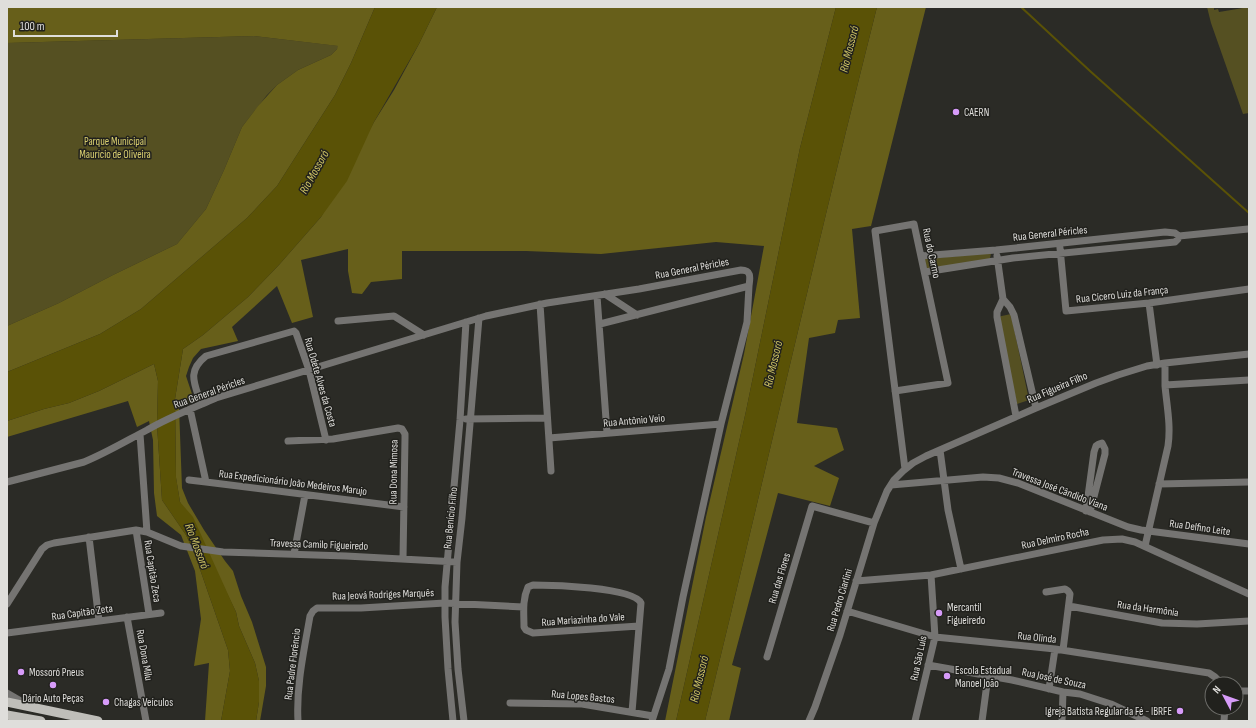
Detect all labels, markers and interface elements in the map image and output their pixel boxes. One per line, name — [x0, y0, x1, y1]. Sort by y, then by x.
scale bar — [14, 12, 117, 38]
text: 100 m — [20, 19, 45, 34]
water label: Rio Mossoró — [836, 24, 863, 74]
place label: CAERN — [964, 106, 989, 119]
marker: CAERN — [951, 107, 961, 117]
park label: Parque Municipal Maurício de Oliveira — [79, 135, 151, 161]
water label: Rio Mossoró — [296, 148, 333, 197]
street label: Rua General Péricles — [1012, 223, 1088, 244]
street label: Rua do Carmo — [920, 227, 943, 280]
street label: Rua General Péricles — [654, 255, 730, 282]
street label: Rua Cícero Luiz da França — [1075, 283, 1169, 306]
street label: Rua Odete Alves da Costa — [302, 336, 340, 428]
water label: Rio Mossoró — [761, 339, 786, 389]
street label: Rua Figueira Filho — [1025, 369, 1090, 406]
street label: Rua General Péricles — [172, 374, 247, 411]
street label: Rua Antônio Veio — [603, 411, 666, 430]
street label: Rua Dona Mimosa — [386, 440, 401, 504]
street label: Travessa José Cândido Viana — [1010, 465, 1110, 514]
street label: Rua Expedicionário João Medeiros Marujo — [218, 467, 368, 498]
street label: Rua Benício Filho — [441, 486, 460, 550]
street label: Rua Delfino Leite — [1169, 517, 1231, 538]
water label: Rio Mossoró — [181, 521, 212, 571]
street label: Rua Delmiro Rocha — [1020, 525, 1090, 552]
street label: Travessa Camilo Figueiredo — [270, 536, 369, 553]
street label: Rua Capitão Zeca — [141, 539, 164, 603]
street label: Rua das Flores — [766, 551, 793, 605]
street label: Rua Pedro Ciarlini — [824, 567, 855, 633]
street label: Rua Jeová Rodriges Marquês — [332, 586, 434, 603]
street label: Rua da Harmônia — [1116, 598, 1179, 619]
place label: Mercantil Figueiredo — [947, 601, 986, 627]
street label: Rua Capitão Zeta — [51, 602, 114, 623]
marker: Mercantil Figueiredo — [934, 608, 944, 618]
street label: Rua Mariazinha do Vale — [541, 610, 625, 629]
street label: Rua Padre Florêncio — [282, 627, 303, 701]
street label: Rua Dona Milu — [134, 629, 155, 682]
street label: Rua Olinda — [1017, 629, 1057, 646]
street label: Rua São Luís — [907, 634, 930, 682]
water label: Rio Mossoró — [687, 654, 712, 704]
place label: Escola Estadual Manoel João — [955, 664, 1012, 690]
street label: Rua José de Souza — [1021, 665, 1087, 692]
place label: Mossoró Pneus — [29, 666, 84, 679]
marker: Mossoró Pneus — [16, 667, 26, 677]
marker: Escola Estadual Manoel João — [942, 671, 952, 681]
north arrow — [1204, 676, 1244, 716]
marker: Dário Auto Peças — [48, 680, 58, 690]
text: N — [1210, 683, 1224, 696]
street label: Rua Lopes Bastos — [551, 687, 615, 706]
place label: Dário Auto Peças — [22, 692, 84, 705]
place label: Chagas Veículos — [114, 696, 173, 709]
marker: Chagas Veículos — [101, 697, 111, 707]
place label: Igreja Batista Regular da Fé - IBRFE — [1045, 705, 1172, 718]
marker: Igreja Batista Regular da Fé - IBRFE — [1175, 706, 1185, 716]

